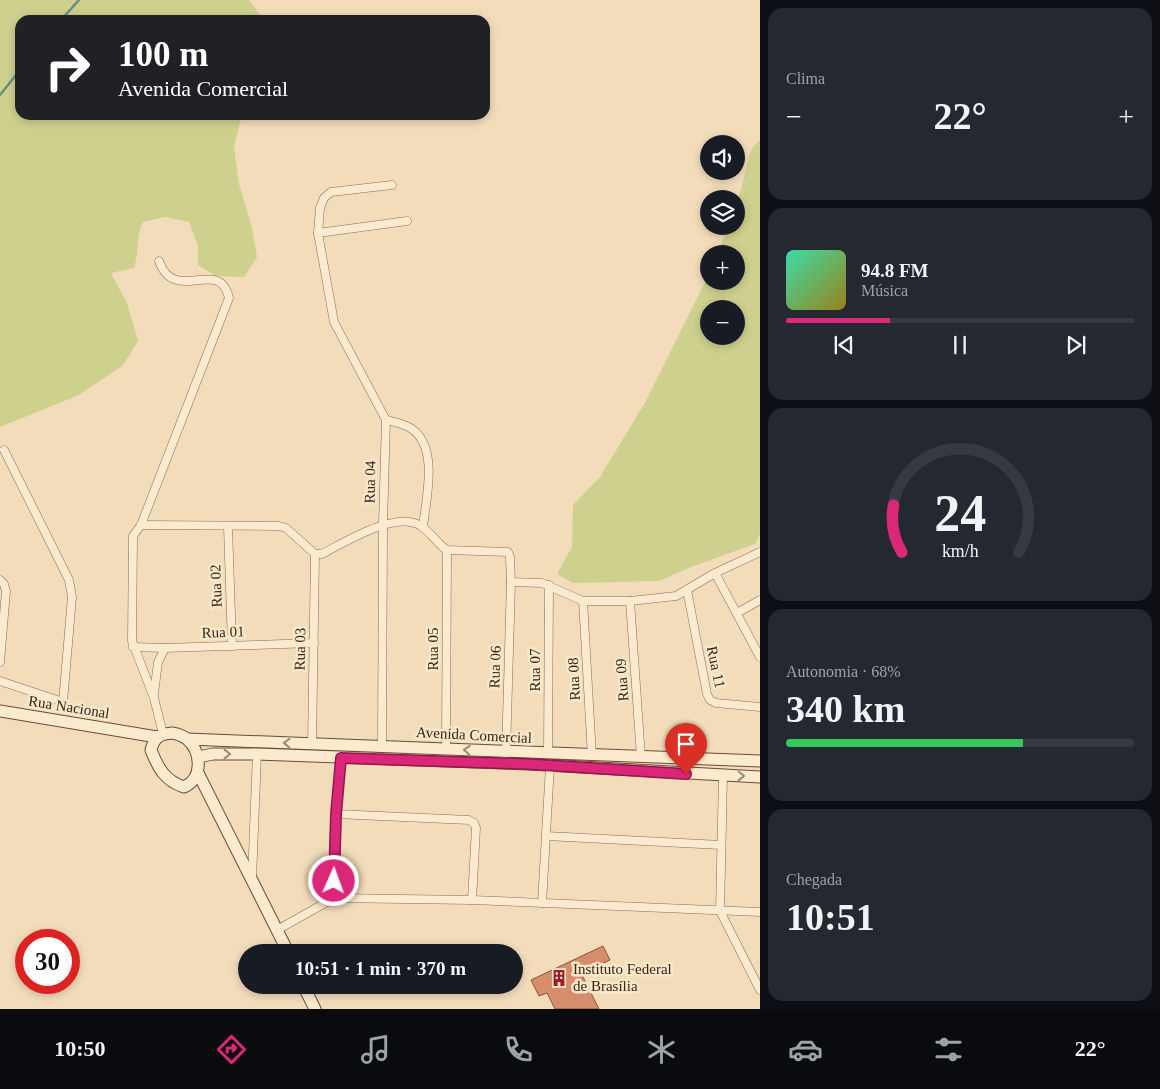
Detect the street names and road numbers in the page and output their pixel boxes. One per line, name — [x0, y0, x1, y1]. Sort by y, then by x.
street label: Rua 04 — [362, 460, 378, 504]
street label: Rua 02 — [207, 564, 225, 608]
street label: Rua 01 — [201, 623, 245, 641]
street label: Rua 03 — [292, 627, 308, 671]
street label: Rua 05 — [425, 628, 441, 670]
street label: Rua 06 — [486, 645, 504, 689]
street label: Rua 11 — [704, 645, 728, 689]
street label: Rua 07 — [527, 648, 543, 691]
street label: Rua 08 — [565, 657, 583, 701]
street label: Rua 09 — [613, 658, 631, 702]
street label: Rua Nacional — [27, 693, 111, 721]
street label: Avenida Comercial — [416, 724, 532, 746]

